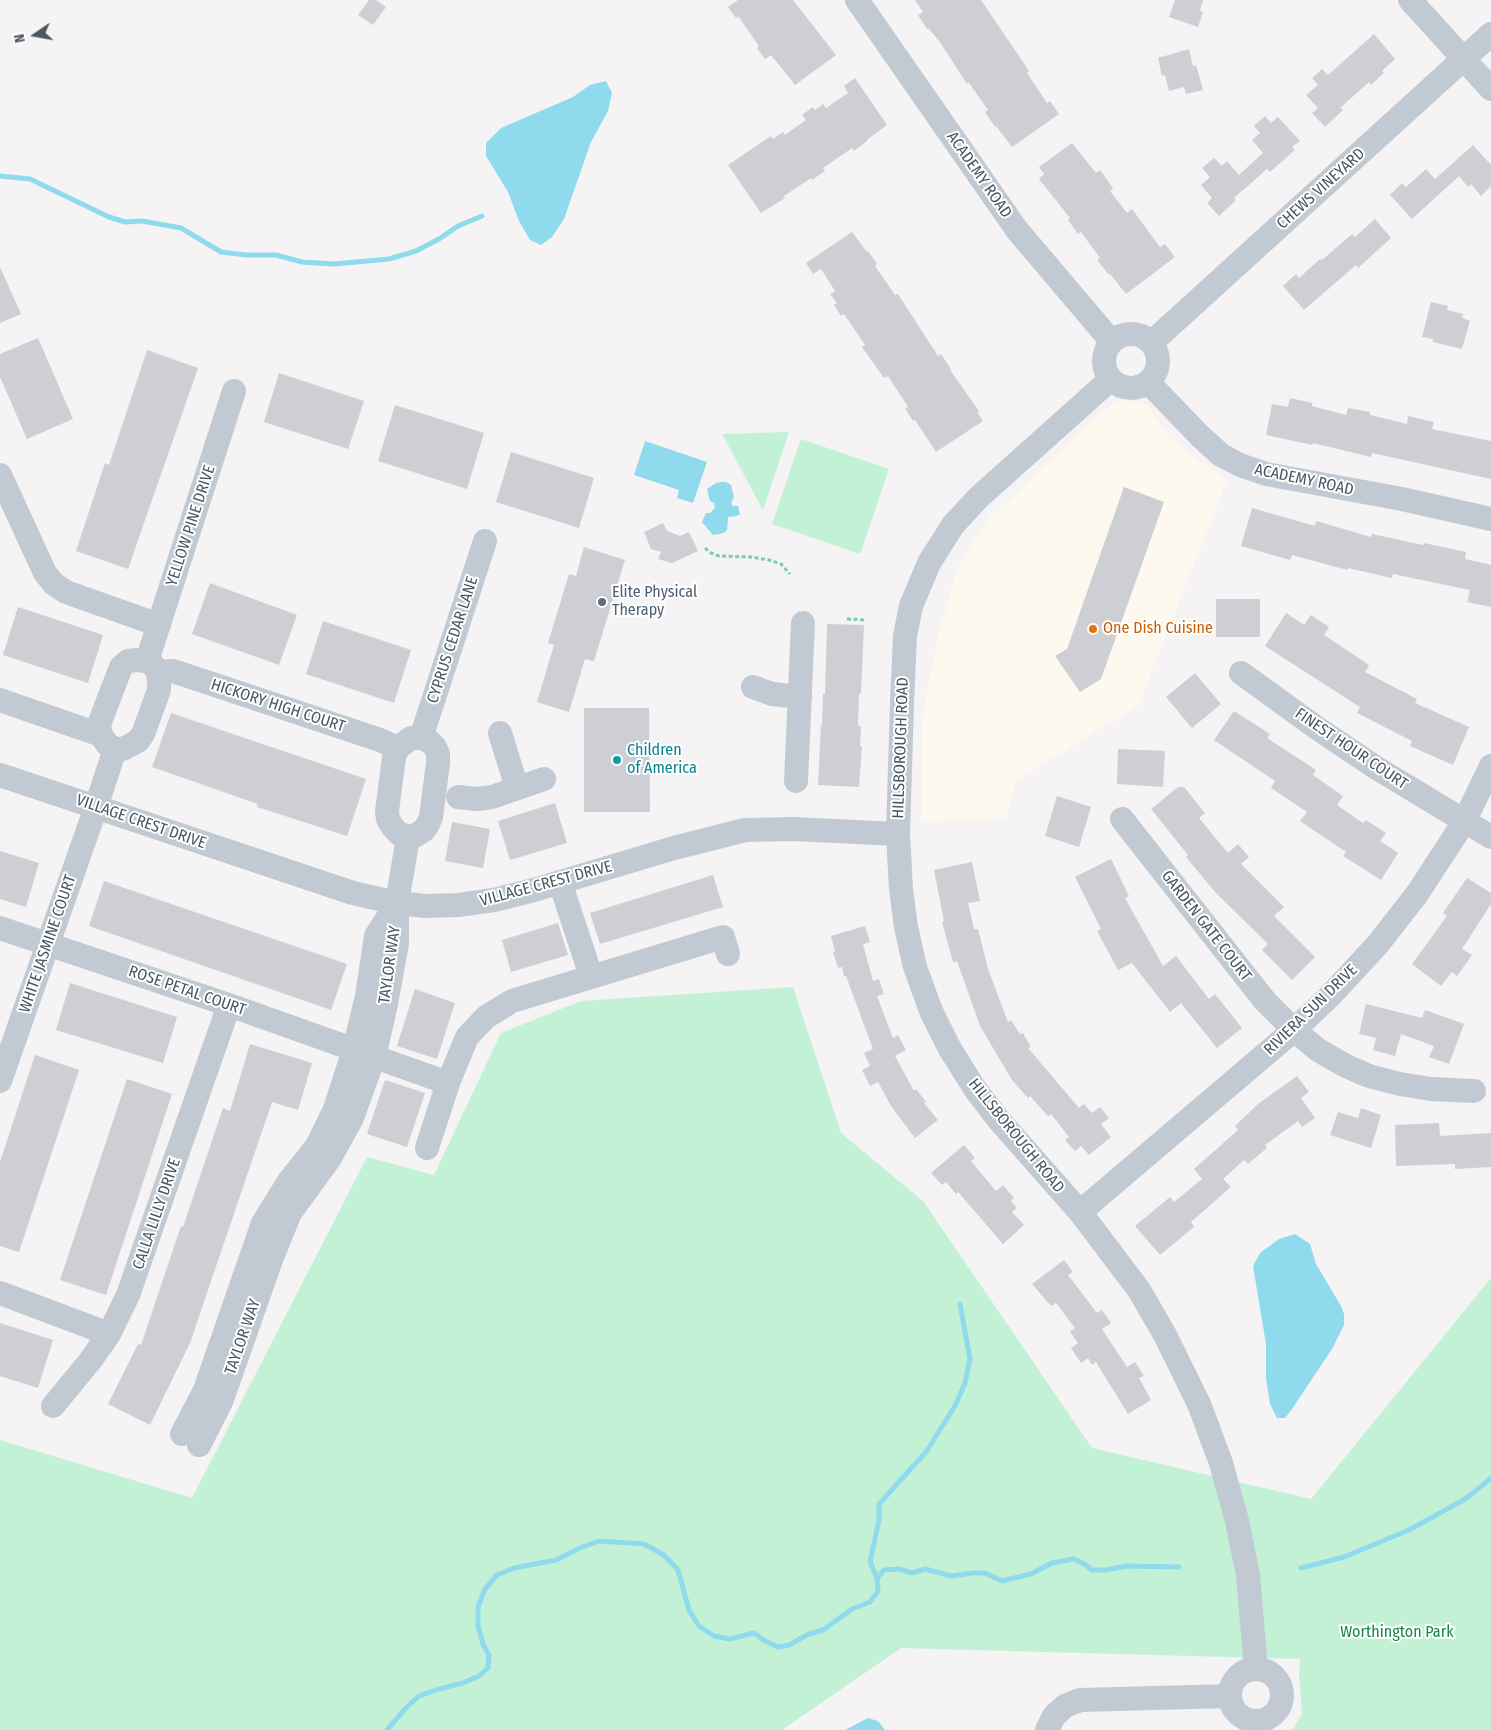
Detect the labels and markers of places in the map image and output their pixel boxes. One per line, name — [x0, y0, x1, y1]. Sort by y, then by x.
place label: Elite Physical Therapy — [612, 583, 697, 621]
marker: Elite Physical Therapy — [596, 596, 608, 608]
place label: One Dish Cuisine — [1103, 619, 1213, 639]
marker: One Dish Cuisine — [1087, 623, 1099, 635]
place label: Children of America — [627, 741, 697, 779]
marker: Children of America — [611, 754, 623, 766]

